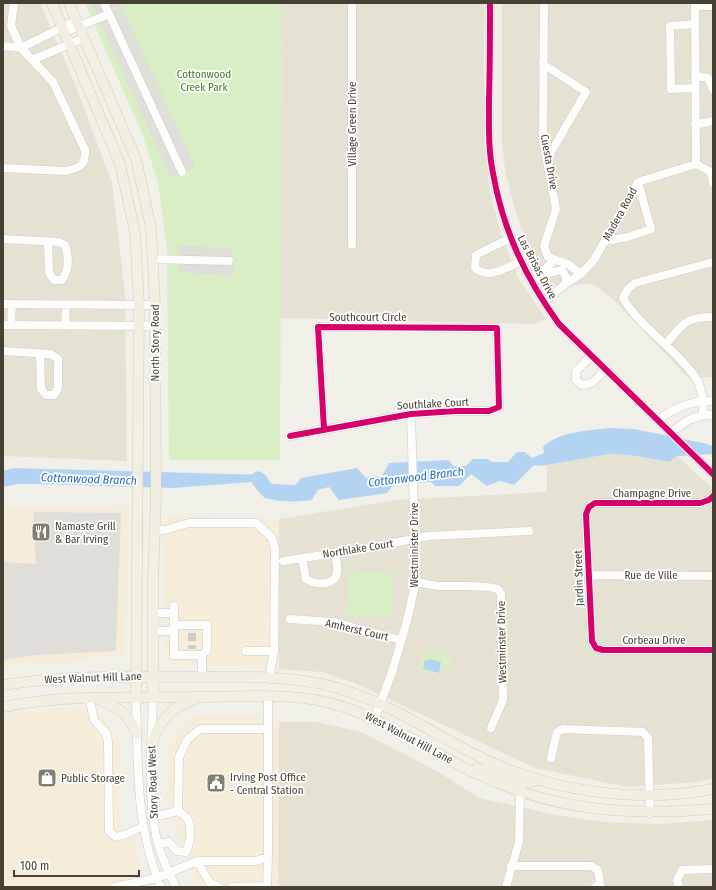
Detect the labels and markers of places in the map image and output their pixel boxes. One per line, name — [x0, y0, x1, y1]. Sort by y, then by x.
place label: Namaste Grill & Bar Irving — [55, 520, 116, 546]
restaurant icon: Namaste Grill & Bar Irving — [30, 521, 52, 543]
shop icon: Public Storage — [36, 767, 58, 789]
place label: Irving Post Office - Central Station — [230, 771, 306, 797]
place label: Public Storage — [61, 772, 125, 785]
public building icon: Irving Post Office - Central Station — [205, 772, 227, 794]

